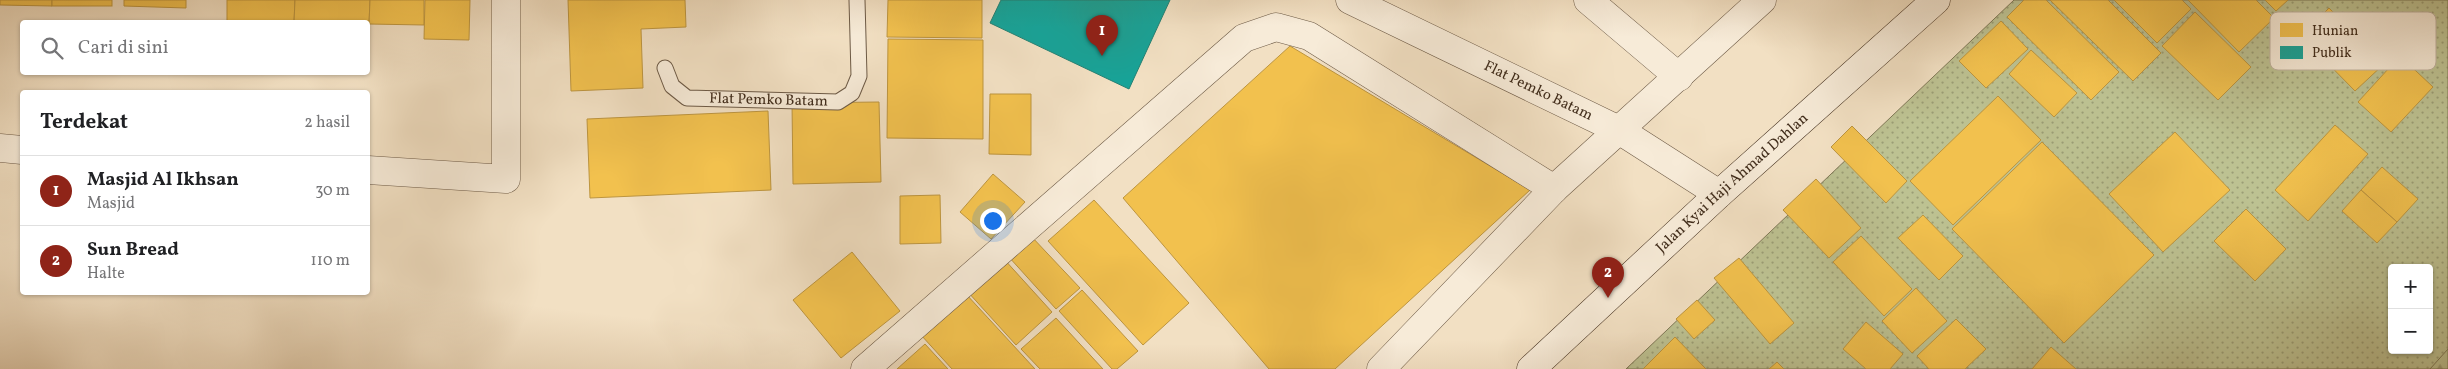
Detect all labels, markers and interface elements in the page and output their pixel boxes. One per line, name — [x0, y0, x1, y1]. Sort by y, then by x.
legend — [2270, 12, 2436, 70]
pin: 1 — [1086, 15, 1118, 56]
search box — [20, 20, 370, 75]
text: Hunian — [2312, 22, 2358, 41]
icon: search — [38, 34, 66, 62]
text: Cari di sini — [78, 35, 169, 61]
text: Publik — [2312, 44, 2352, 63]
street label: Flat Pemko Batam — [1480, 56, 1596, 126]
street label: Flat Pemko Batam — [709, 88, 828, 112]
text: Terdekat — [40, 108, 128, 137]
street label: Jalan Kyai Haji Ahmad Dahlan — [1651, 108, 1813, 258]
text: 2 hasil — [304, 112, 350, 134]
text: Masjid Al Ikhsan — [87, 167, 239, 193]
text: 1 — [53, 180, 59, 202]
text: 30 m — [315, 180, 350, 202]
text: Masjid — [87, 193, 135, 215]
your location — [980, 208, 1006, 234]
text: Sun Bread — [87, 237, 179, 263]
text: 2 — [52, 250, 60, 272]
text: 110 m — [311, 250, 350, 272]
pin: 2 — [1592, 257, 1624, 298]
text: Halte — [87, 263, 125, 285]
map controls — [2388, 264, 2433, 354]
button: + — [2388, 264, 2433, 309]
button: − — [2388, 309, 2433, 354]

